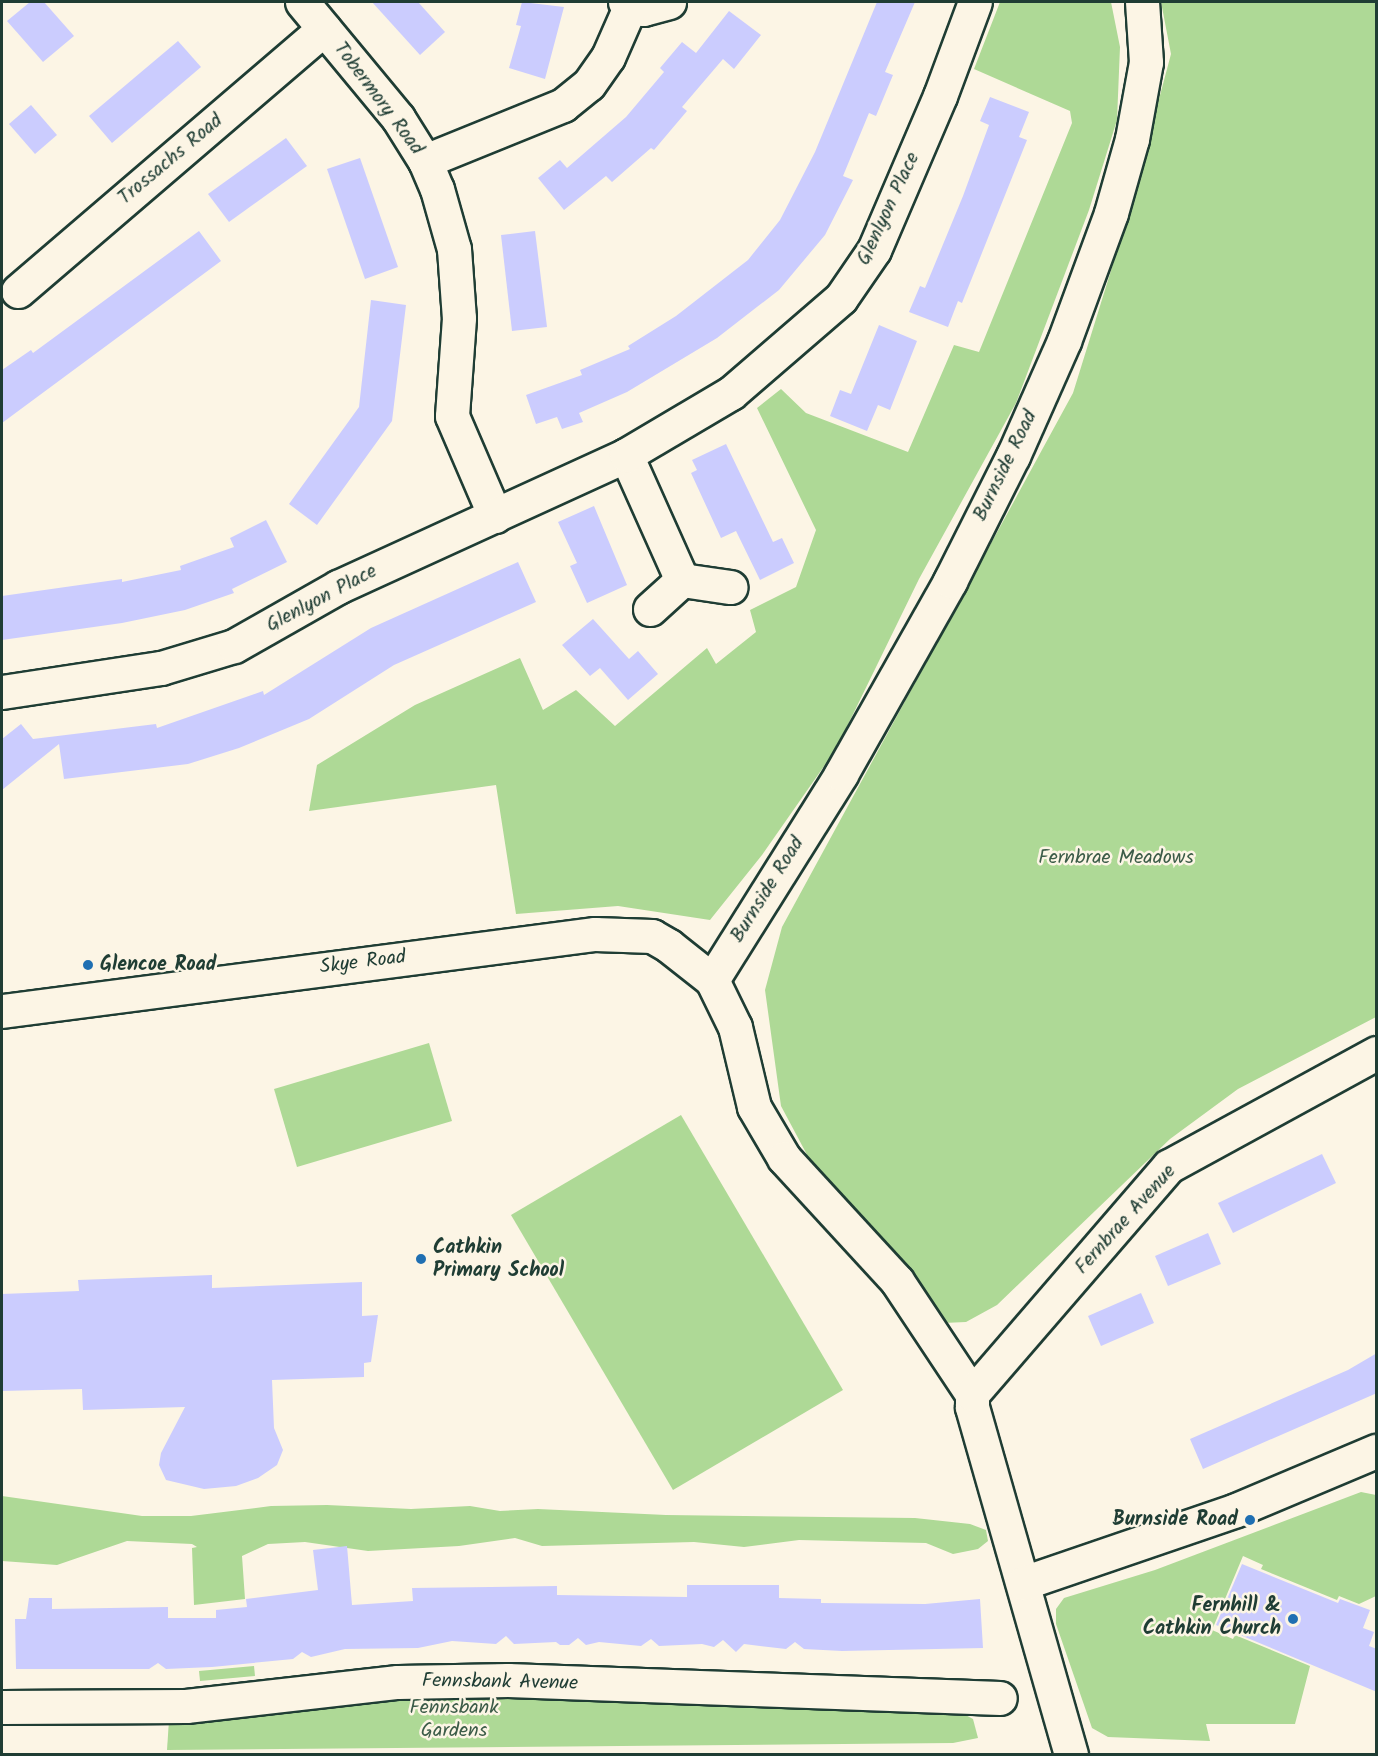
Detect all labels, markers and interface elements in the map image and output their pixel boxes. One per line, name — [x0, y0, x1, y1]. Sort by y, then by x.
street label: Tobermory Road — [328, 38, 428, 160]
street label: Trossachs Road — [114, 109, 228, 211]
street label: Glenlyon Place — [852, 149, 926, 269]
street label: Burnside Road — [969, 407, 1043, 525]
street label: Glenlyon Place — [263, 560, 381, 638]
street label: Burnside Road — [726, 833, 810, 947]
park label: Fernbrae Meadows — [1038, 846, 1194, 870]
street label: Skye Road — [319, 946, 407, 980]
place label: Glencoe Road — [100, 953, 217, 977]
marker: Glencoe Road — [81, 958, 95, 972]
street label: Fernbrae Avenue — [1071, 1160, 1181, 1280]
place label: Cathkin Primary School — [433, 1236, 564, 1283]
marker: Cathkin Primary School — [414, 1252, 428, 1266]
place label: Burnside Road — [1113, 1508, 1238, 1532]
marker: Burnside Road — [1243, 1513, 1257, 1527]
place label: Fernhill & Cathkin Church — [1143, 1595, 1281, 1642]
marker: Fernhill & Cathkin Church — [1286, 1612, 1300, 1626]
street label: Fennsbank Avenue — [422, 1670, 578, 1696]
park label: Fennsbank Gardens — [409, 1697, 499, 1744]

